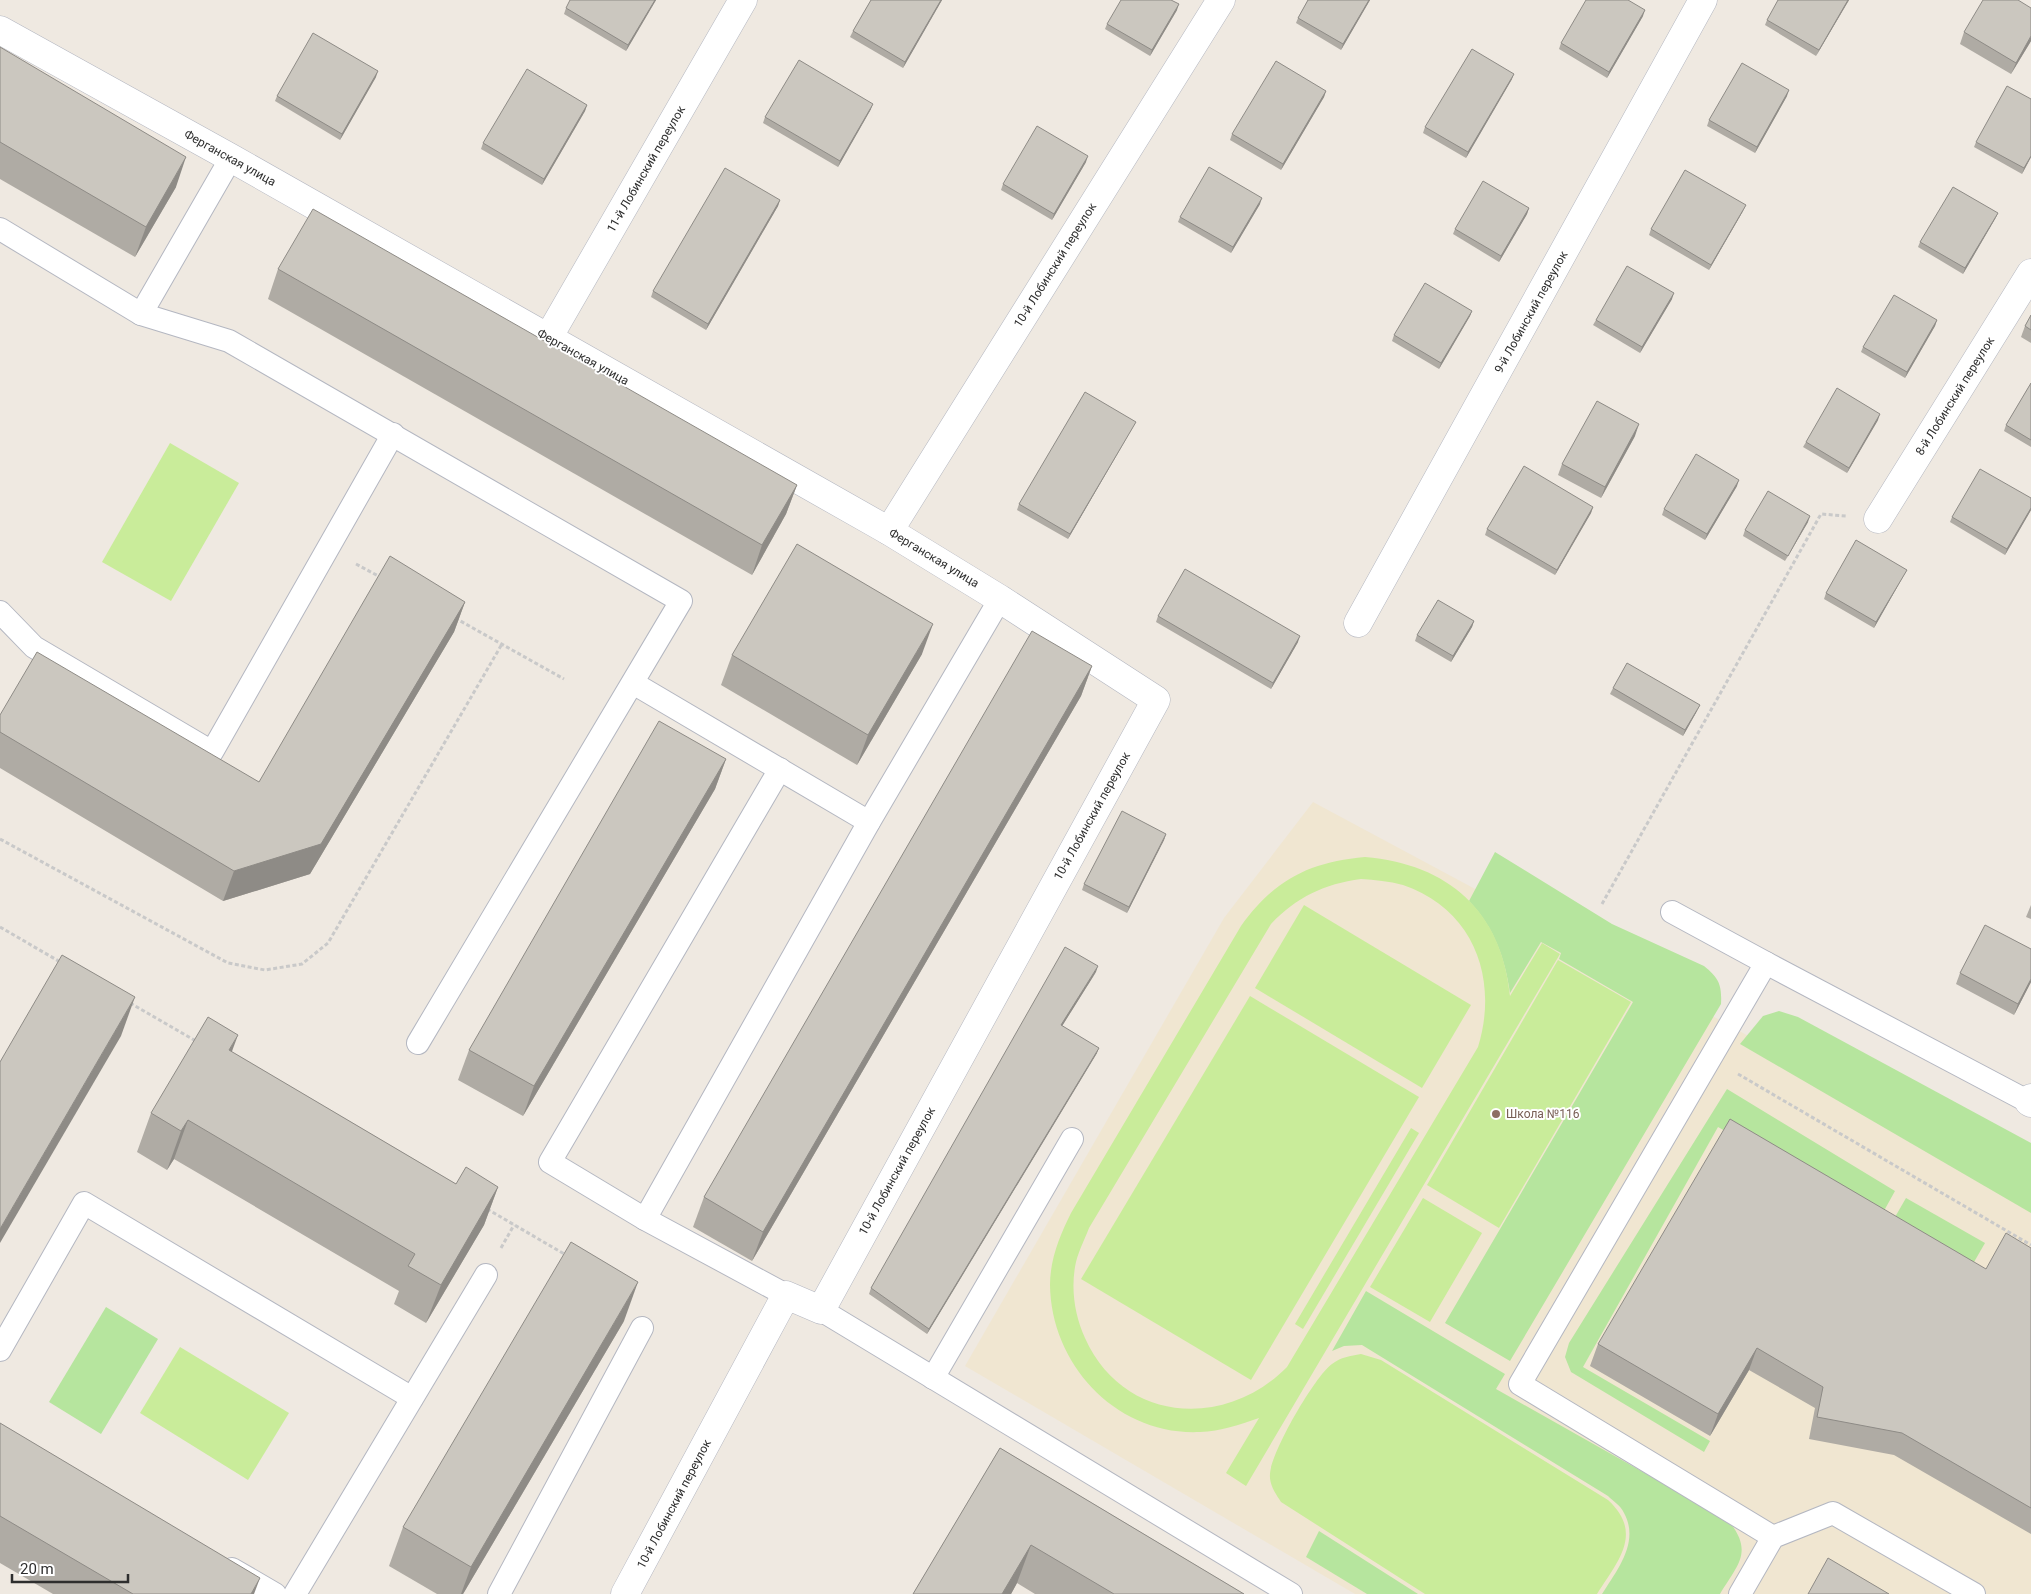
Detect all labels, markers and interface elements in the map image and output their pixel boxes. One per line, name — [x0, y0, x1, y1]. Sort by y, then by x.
street label: 11-й Лобинский переулок — [604, 103, 688, 235]
street label: Ферганская улица — [182, 127, 278, 189]
street label: 10-й Лобинский переулок — [1011, 200, 1099, 330]
street label: 9-й Лобинский переулок — [1492, 248, 1571, 375]
street label: Ферганская улица — [535, 326, 631, 388]
street label: 8-й Лобинский переулок — [1913, 334, 1998, 458]
street label: Ферганская улица — [886, 526, 982, 590]
street label: 10-й Лобинский переулок — [1051, 749, 1133, 882]
street label: 10-й Лобинский переулок — [856, 1104, 938, 1237]
place label: Школа №116 — [1506, 1107, 1580, 1121]
marker: Школа №116 — [1490, 1108, 1502, 1120]
street label: 10-й Лобинский переулок — [634, 1437, 714, 1571]
scale bar — [12, 1552, 129, 1584]
text: 20 m — [20, 1560, 54, 1578]

